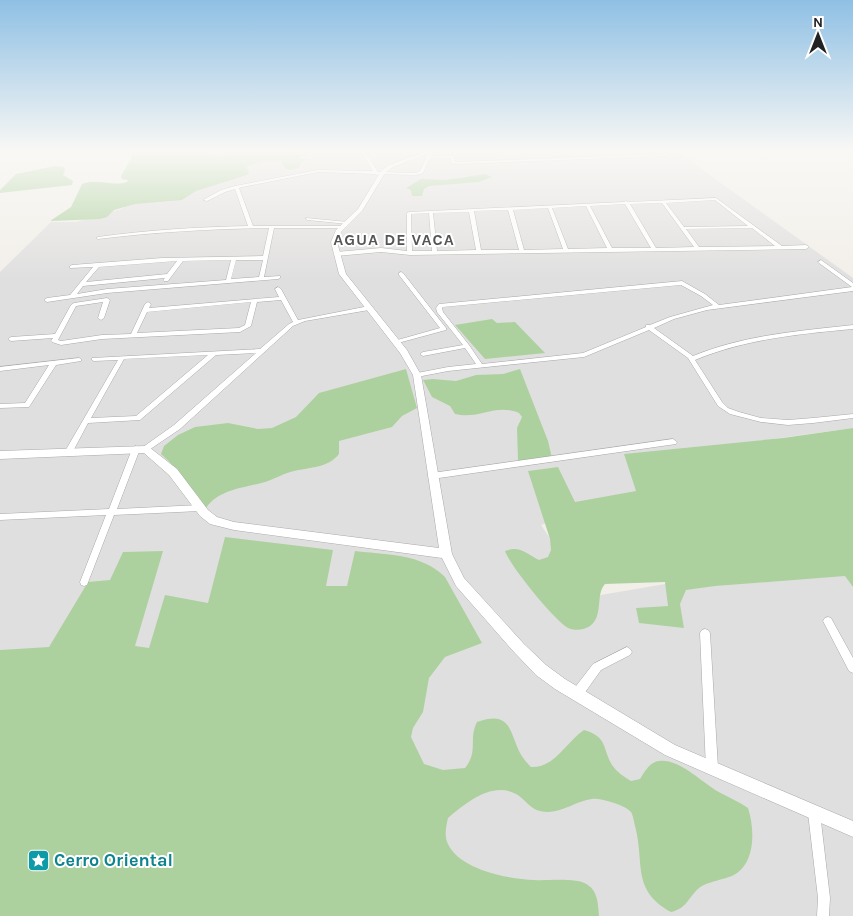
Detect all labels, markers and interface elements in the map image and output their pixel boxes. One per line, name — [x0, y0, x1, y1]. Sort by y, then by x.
north arrow — [793, 10, 843, 60]
text: N — [813, 14, 823, 31]
district label: AGUA DE VACA — [333, 230, 455, 249]
place icon: Cerro Oriental — [26, 848, 50, 872]
place label: Cerro Oriental — [54, 849, 173, 871]

